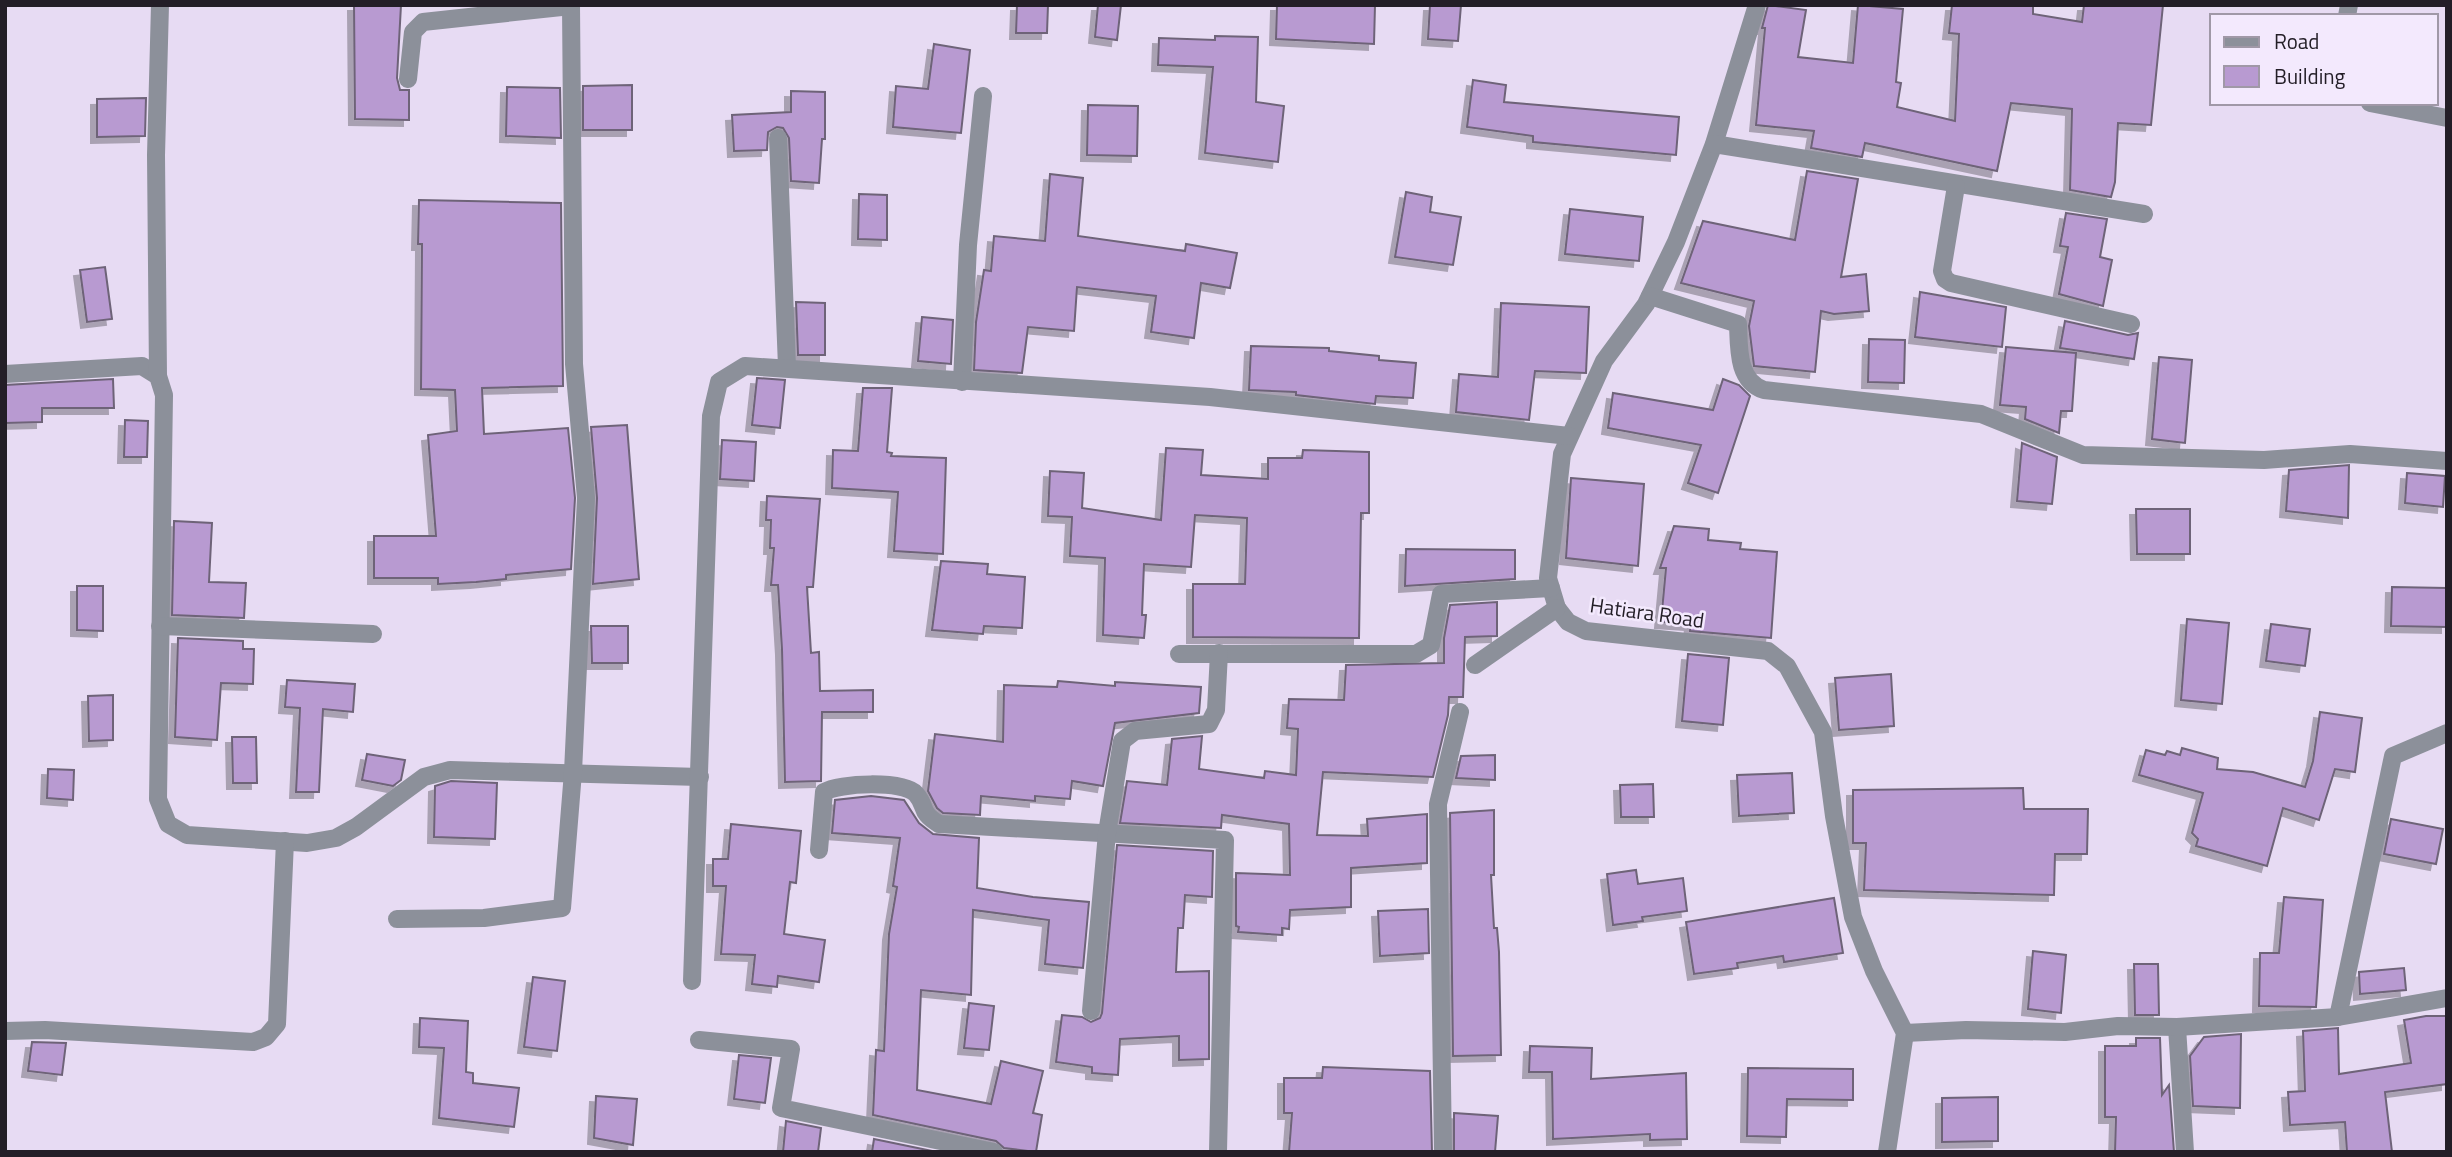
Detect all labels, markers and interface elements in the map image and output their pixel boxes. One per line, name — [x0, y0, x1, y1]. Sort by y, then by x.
legend — [2210, 14, 2438, 105]
text: Road — [2274, 25, 2319, 57]
text: Building — [2274, 60, 2346, 92]
street label: Hatiara Road — [1588, 588, 1706, 636]

